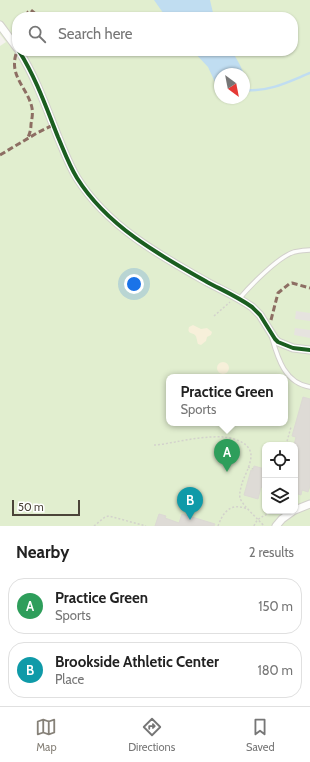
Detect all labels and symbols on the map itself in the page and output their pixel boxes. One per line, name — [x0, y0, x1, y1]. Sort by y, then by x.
north arrow — [214, 68, 250, 104]
your location — [124, 274, 144, 294]
pin: A — [214, 439, 240, 472]
pin: B — [177, 487, 203, 520]
scale bar — [12, 498, 80, 517]

